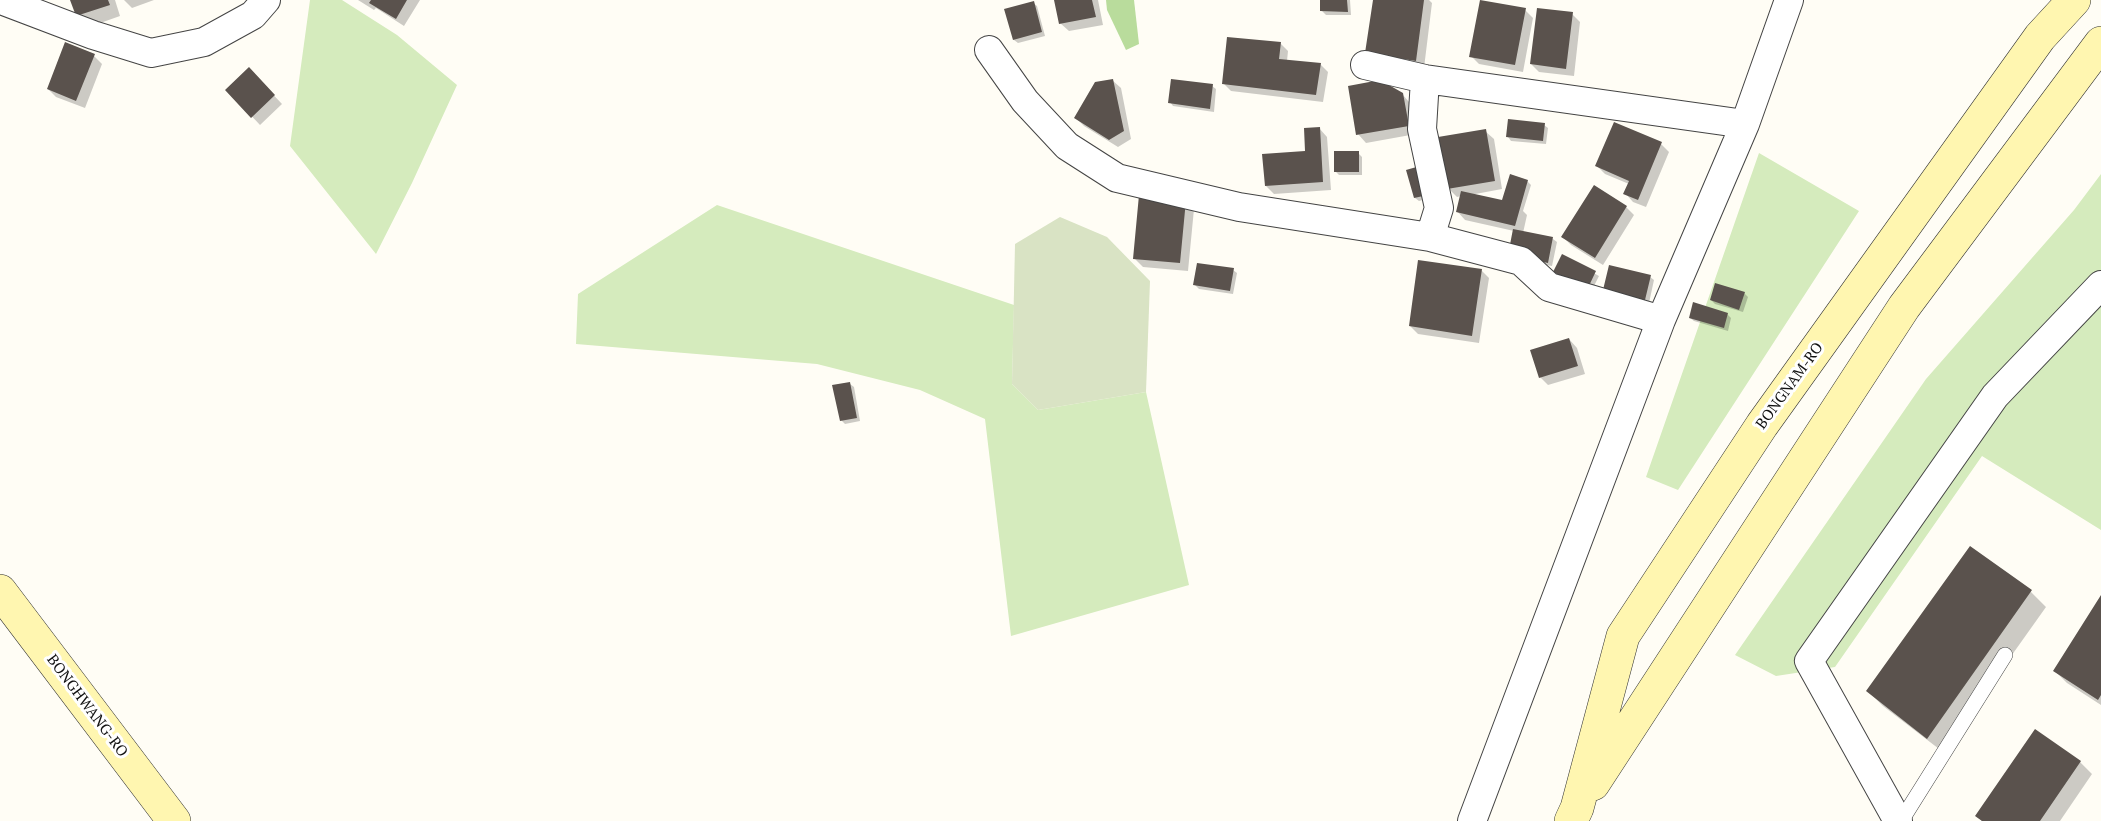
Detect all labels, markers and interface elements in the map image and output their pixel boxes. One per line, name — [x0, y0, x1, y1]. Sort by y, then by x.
street label: BONGNAM-RO — [1753, 339, 1827, 433]
street label: BONGHWANG-RO — [43, 651, 131, 761]

